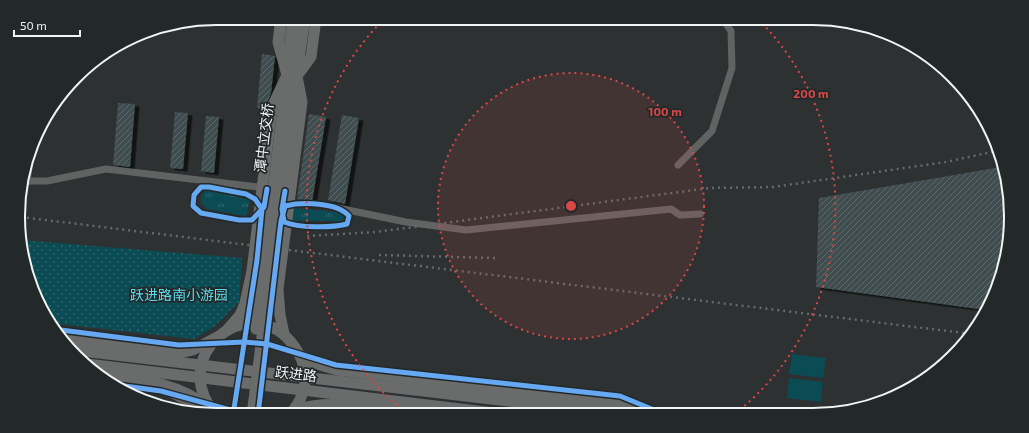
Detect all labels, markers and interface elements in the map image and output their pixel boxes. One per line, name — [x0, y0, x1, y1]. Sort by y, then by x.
scale bar — [14, 12, 80, 38]
text: 50 m — [20, 18, 47, 32]
text: 200 m — [793, 86, 829, 100]
street label: 潭中立交桥 — [251, 102, 276, 174]
text: 100 m — [648, 104, 682, 118]
centre of rings — [564, 199, 578, 213]
park label: 跃进路南小游园 — [130, 286, 228, 303]
street label: 跃进路 — [274, 363, 318, 384]

